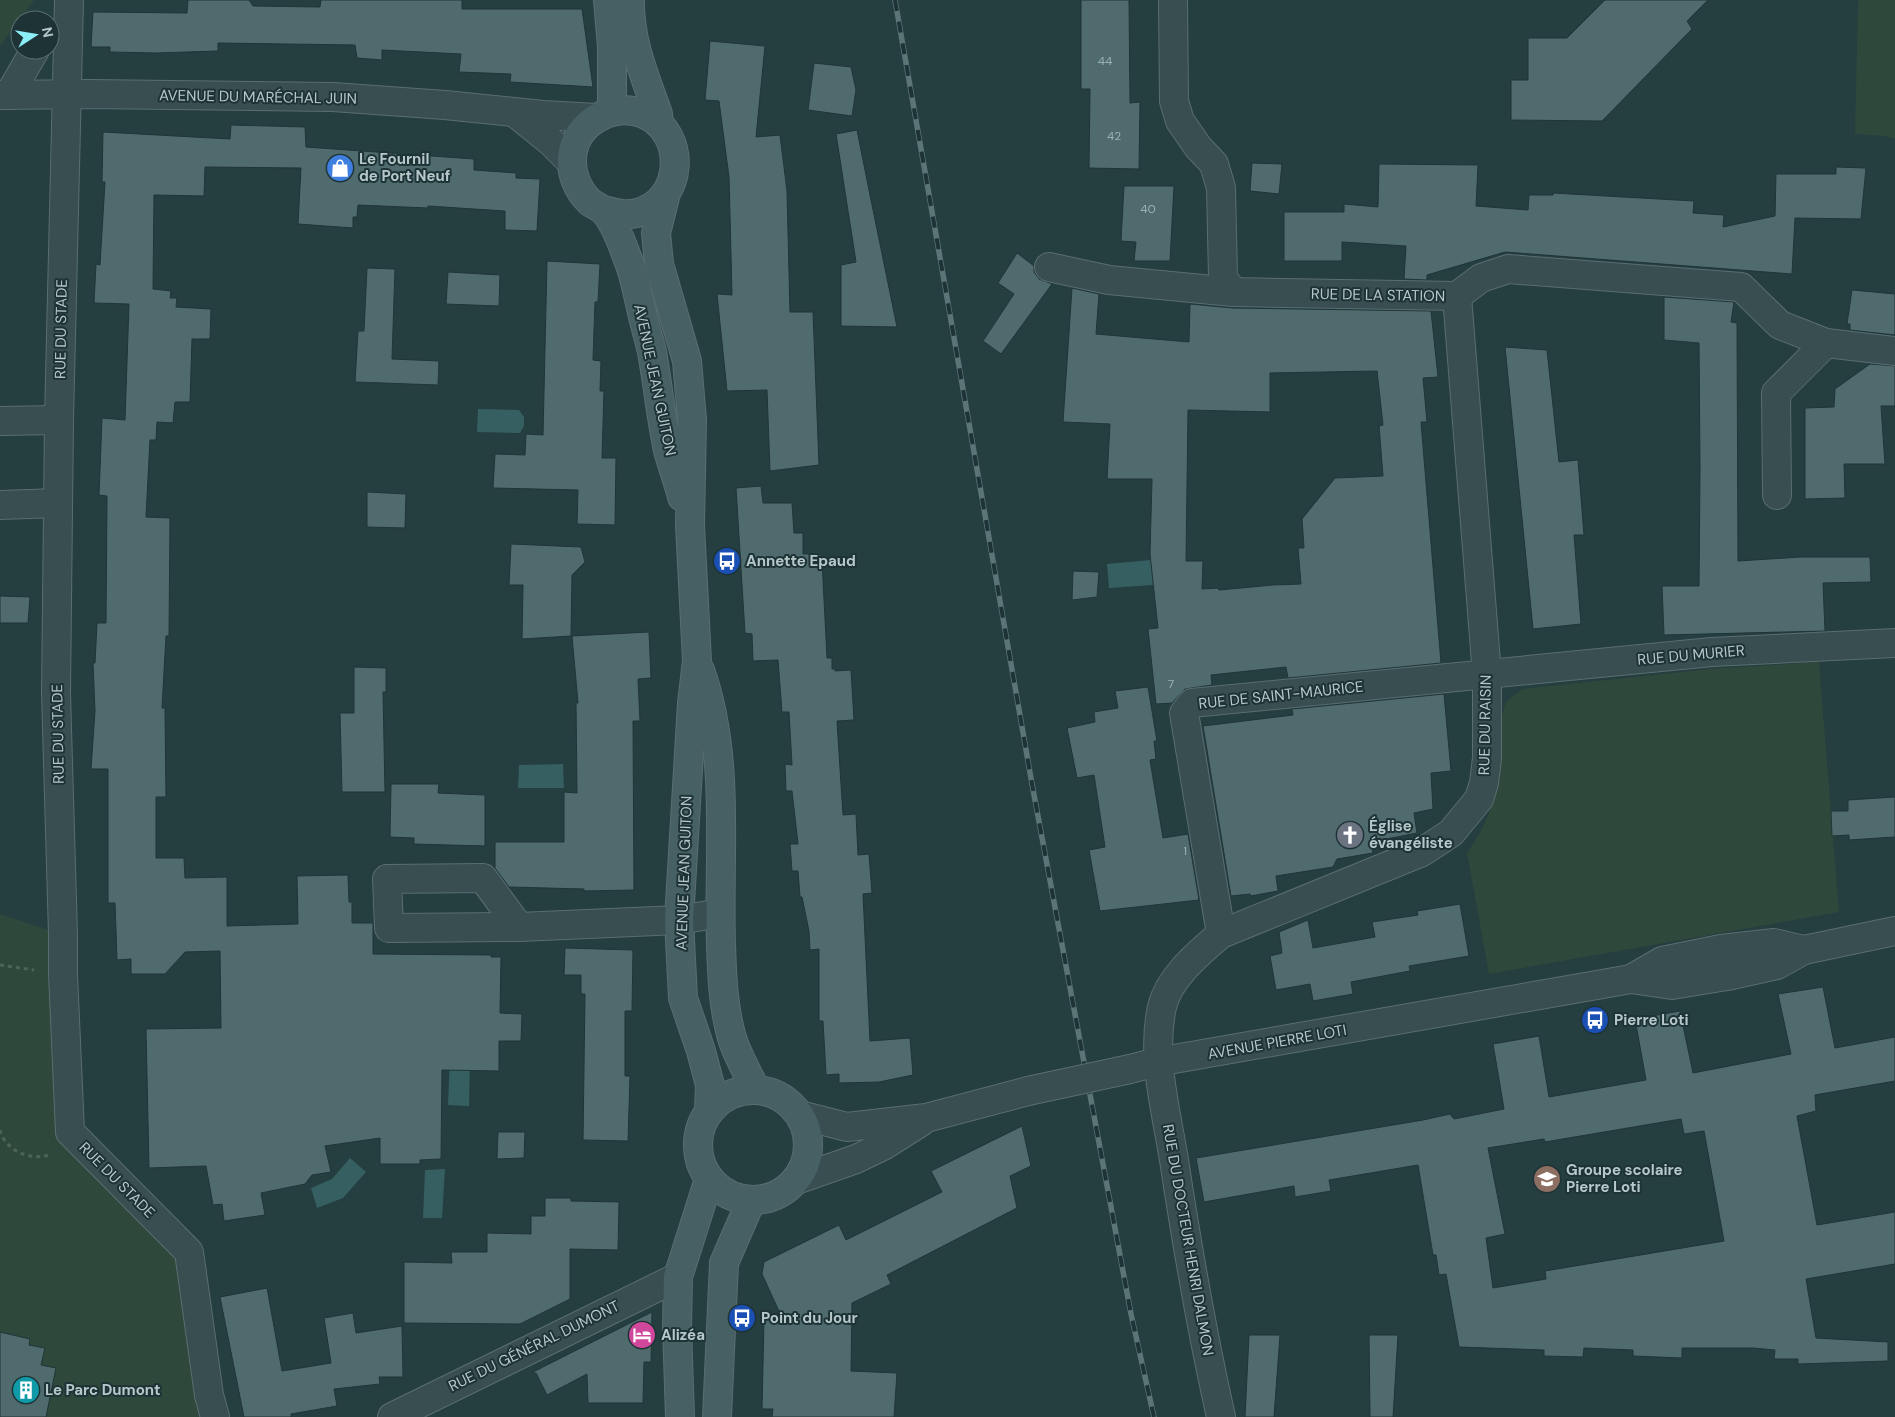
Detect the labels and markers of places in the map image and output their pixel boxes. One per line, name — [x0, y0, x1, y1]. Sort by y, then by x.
place label: Le Fournil de Port Neuf — [359, 149, 450, 186]
shop icon: Le Fournil de Port Neuf — [325, 153, 355, 183]
bus stop icon: Annette Epaud — [712, 546, 742, 576]
place label: Annette Epaud — [746, 551, 856, 571]
place label: Église évangéliste — [1369, 816, 1453, 853]
church icon: Église évangéliste — [1335, 820, 1365, 850]
bus stop icon: Pierre Loti — [1580, 1005, 1610, 1035]
place label: Pierre Loti — [1614, 1010, 1689, 1030]
place label: Groupe scolaire Pierre Loti — [1566, 1160, 1683, 1197]
school or university icon: Groupe scolaire Pierre Loti — [1532, 1164, 1562, 1194]
bus stop icon: Point du Jour — [727, 1303, 757, 1333]
place label: Point du Jour — [761, 1308, 858, 1328]
hotel icon: Alizéa — [627, 1320, 657, 1350]
place label: Alizéa — [661, 1325, 705, 1345]
building icon: Le Parc Dumont — [11, 1375, 41, 1405]
place label: Le Parc Dumont — [45, 1380, 161, 1400]

